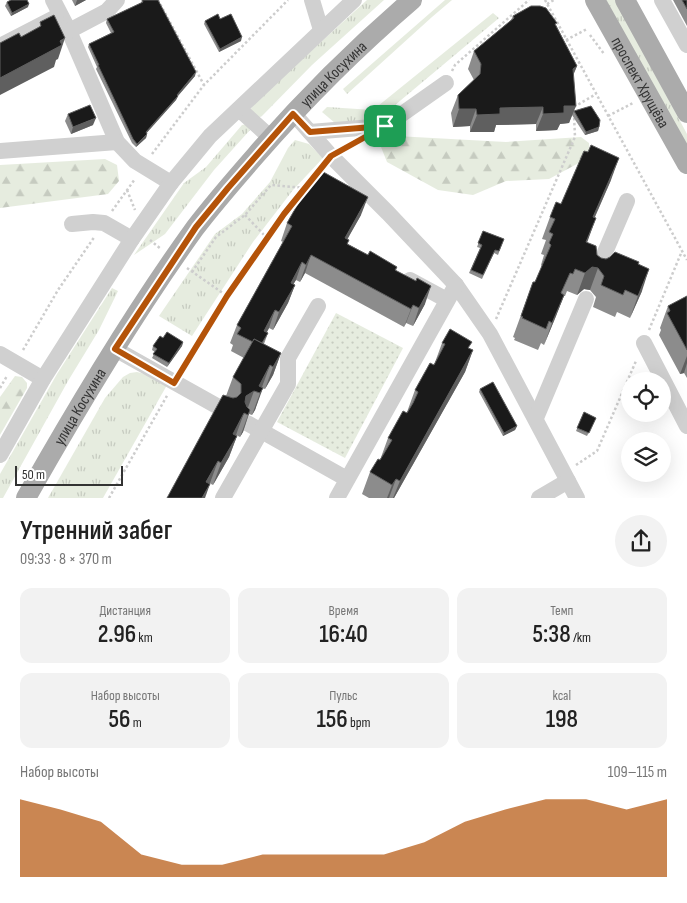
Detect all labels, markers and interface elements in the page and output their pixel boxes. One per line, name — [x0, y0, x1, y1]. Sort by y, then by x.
street label: проспект Хрущёва — [607, 34, 673, 131]
street label: улица Косухина — [297, 37, 371, 112]
pin — [364, 105, 406, 147]
icon: arrive — [371, 112, 399, 140]
street label: улица Косухина — [50, 365, 111, 449]
map controls — [621, 372, 671, 482]
button: locate — [621, 372, 671, 422]
button: layers — [621, 432, 671, 482]
scale bar — [15, 463, 122, 486]
text: 50 m — [22, 466, 45, 483]
text: Утренний забег — [20, 514, 172, 547]
button: share — [615, 515, 667, 567]
text: 09:33 · 8 × 370 m — [20, 550, 112, 569]
text: Дистанция — [99, 602, 151, 619]
text: Время — [329, 602, 358, 619]
text: Темп — [550, 602, 573, 619]
text: 2.96 — [98, 619, 136, 650]
text: 16:40 — [319, 619, 368, 650]
text: 5:38 — [533, 619, 571, 650]
text: km — [136, 629, 153, 646]
text: /km — [571, 629, 591, 646]
text: Набор высоты — [91, 687, 160, 704]
text: Пульс — [329, 687, 358, 704]
text: kcal — [553, 687, 571, 704]
text: 56 — [109, 704, 131, 735]
text: 156 — [316, 704, 348, 735]
text: 198 — [546, 704, 578, 735]
text: m — [131, 714, 142, 731]
text: bpm — [348, 714, 371, 731]
text: Набор высоты — [20, 763, 99, 782]
text: 109–115 m — [608, 763, 667, 782]

